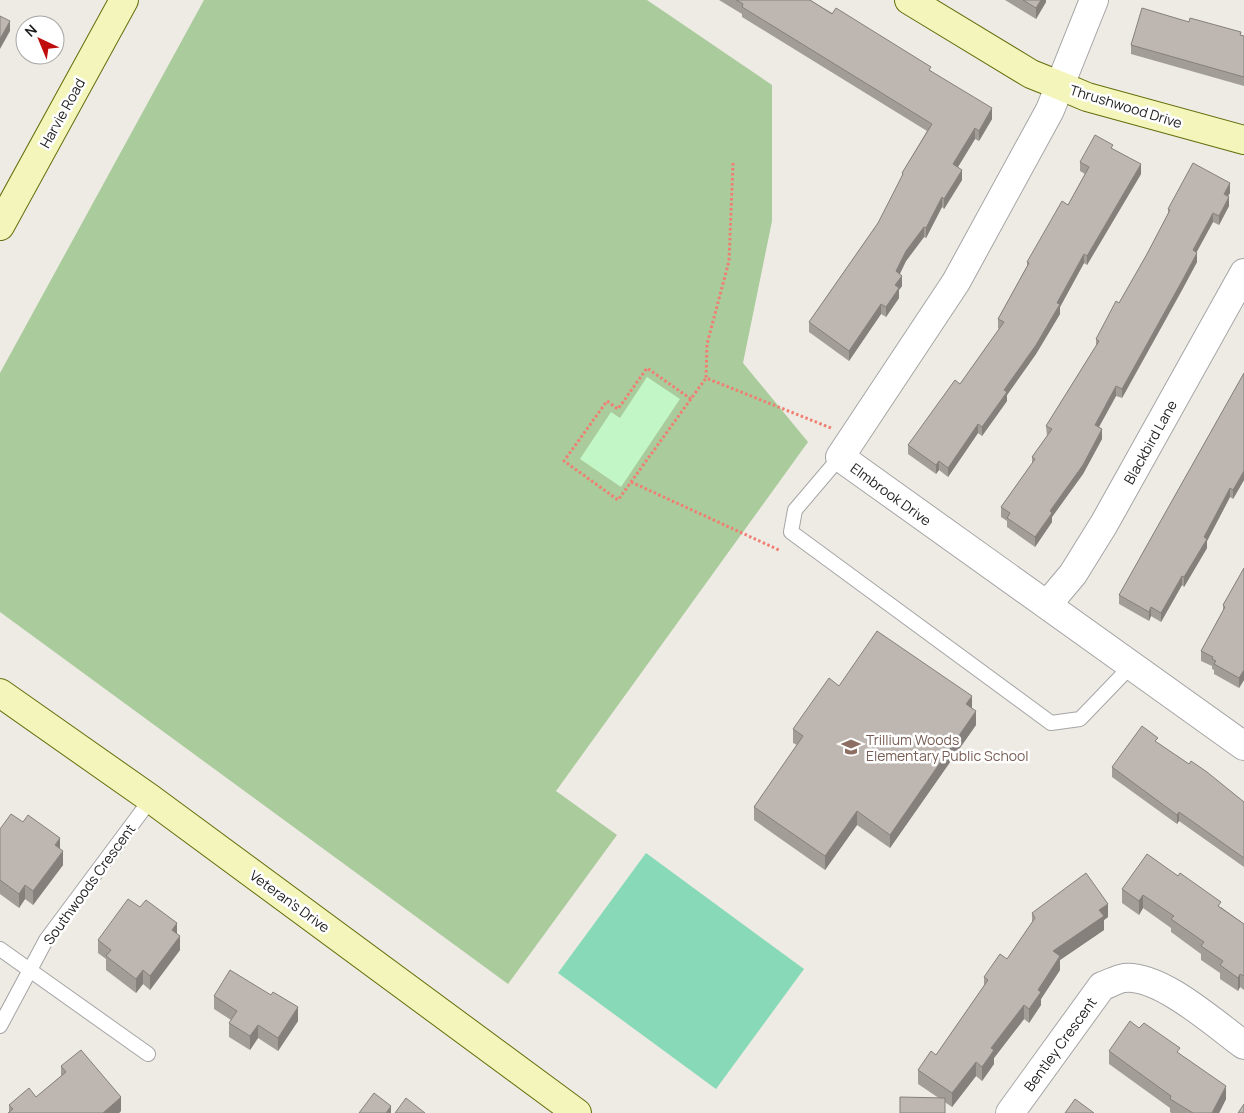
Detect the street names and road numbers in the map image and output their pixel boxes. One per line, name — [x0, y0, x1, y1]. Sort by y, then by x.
street label: Harvie Road — [35, 75, 89, 151]
street label: Thrushwood Drive — [1067, 80, 1185, 132]
street label: Blackbird Lane — [1119, 397, 1181, 487]
street label: Elmbrook Drive — [847, 458, 935, 530]
street label: Southwoods Crescent — [39, 820, 139, 948]
street label: Veteran's Drive — [246, 866, 334, 936]
street label: Bentley Crescent — [1019, 993, 1101, 1095]

